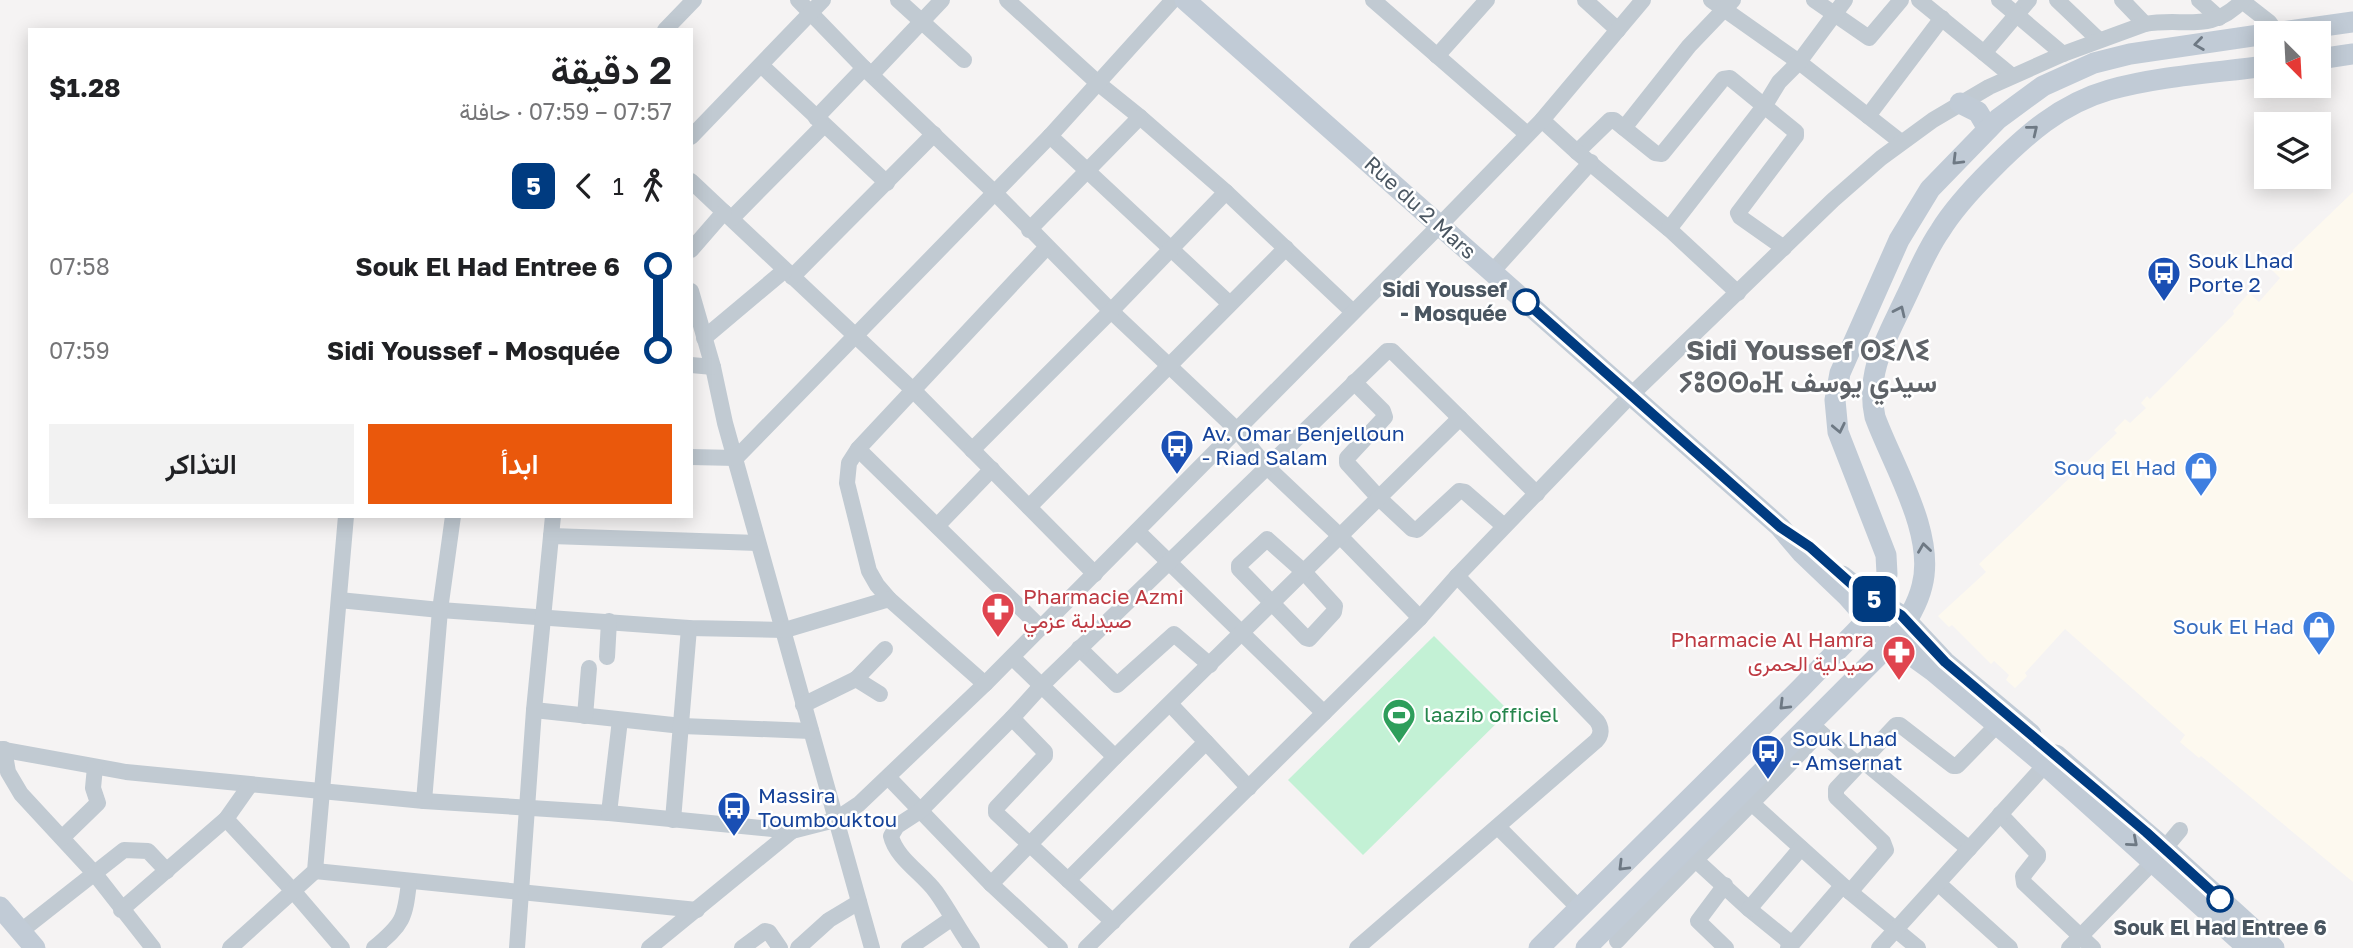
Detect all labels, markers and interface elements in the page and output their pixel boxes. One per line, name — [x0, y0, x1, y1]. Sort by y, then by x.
north arrow — [2254, 21, 2331, 98]
map controls — [2254, 21, 2331, 189]
one-way arrow — [2193, 37, 2205, 52]
text: 2 دقيقة — [551, 47, 672, 92]
text: $1.28 — [49, 72, 121, 103]
text: 07:57 – 07:59 · حافلة — [459, 97, 672, 125]
button: layers — [2254, 112, 2331, 189]
one-way arrow — [2025, 126, 2038, 138]
street label: Rue du 2 Mars — [1359, 150, 1482, 264]
one-way arrow — [1952, 151, 1965, 164]
icon: back — [565, 167, 603, 205]
icon: walk — [634, 167, 672, 205]
text: 5 — [526, 171, 541, 200]
text: 1 — [613, 172, 624, 200]
place label: Souk Lhad Porte 2 — [2188, 247, 2294, 297]
text: Souk El Had Entree 6 — [355, 251, 620, 282]
text: 07:58 — [49, 252, 110, 280]
bus stop icon: Souk Lhad Porte 2 — [2145, 254, 2183, 303]
place label: Sidi Youssef - Mosquée — [1382, 276, 1507, 326]
marker: Sidi Youssef - Mosquée — [1513, 289, 1539, 315]
one-way arrow — [1891, 306, 1905, 318]
district label: Sidi Youssef ⵙⵉⴷⵉ ⵢⵓⵙⵙⴰⴼ سيدي يوسف — [1679, 333, 1937, 406]
text: Sidi Youssef - Mosquée — [327, 335, 620, 366]
text: 07:59 — [49, 336, 110, 364]
place label: Av. Omar Benjelloun - Riad Salam — [1202, 420, 1405, 470]
one-way arrow — [1830, 422, 1845, 434]
button: التذاكر — [49, 424, 354, 504]
button: ابدأ — [368, 424, 672, 504]
bus stop icon: Av. Omar Benjelloun - Riad Salam — [1158, 427, 1196, 476]
shop icon: Souq El Had — [2182, 449, 2220, 498]
place label: Souq El Had — [2054, 454, 2176, 480]
one-way arrow — [1916, 542, 1931, 554]
line badge: 5 — [1851, 576, 1897, 622]
place label: Pharmacie Azmi صيدلية عزمي — [1023, 583, 1184, 638]
text: 5 — [1867, 584, 1881, 613]
pharmacy icon: Pharmacie Azmi صيدلية عزمي — [979, 590, 1017, 639]
shop icon: Souk El Had — [2300, 608, 2338, 657]
place label: Souk El Had — [2173, 613, 2294, 639]
place label: Pharmacie Al Hamra صيدلية الحمرى — [1670, 626, 1874, 677]
pharmacy icon: Pharmacie Al Hamra صيدلية الحمرى — [1880, 633, 1918, 682]
sports icon: laazib officiel — [1380, 696, 1418, 745]
one-way arrow — [1779, 697, 1792, 710]
place label: laazib officiel — [1424, 701, 1558, 727]
place label: Souk Lhad - Amsernat — [1792, 725, 1902, 775]
bus stop icon: Souk Lhad - Amsernat — [1749, 732, 1787, 781]
place label: Massira Toumbouktou — [758, 782, 897, 832]
bus stop icon: Massira Toumbouktou — [715, 789, 753, 838]
one-way arrow — [2125, 834, 2138, 846]
one-way arrow — [1618, 858, 1631, 871]
marker: Souk El Had Entree 6 — [2207, 886, 2233, 912]
place label: Souk El Had Entree 6 — [2113, 914, 2327, 940]

